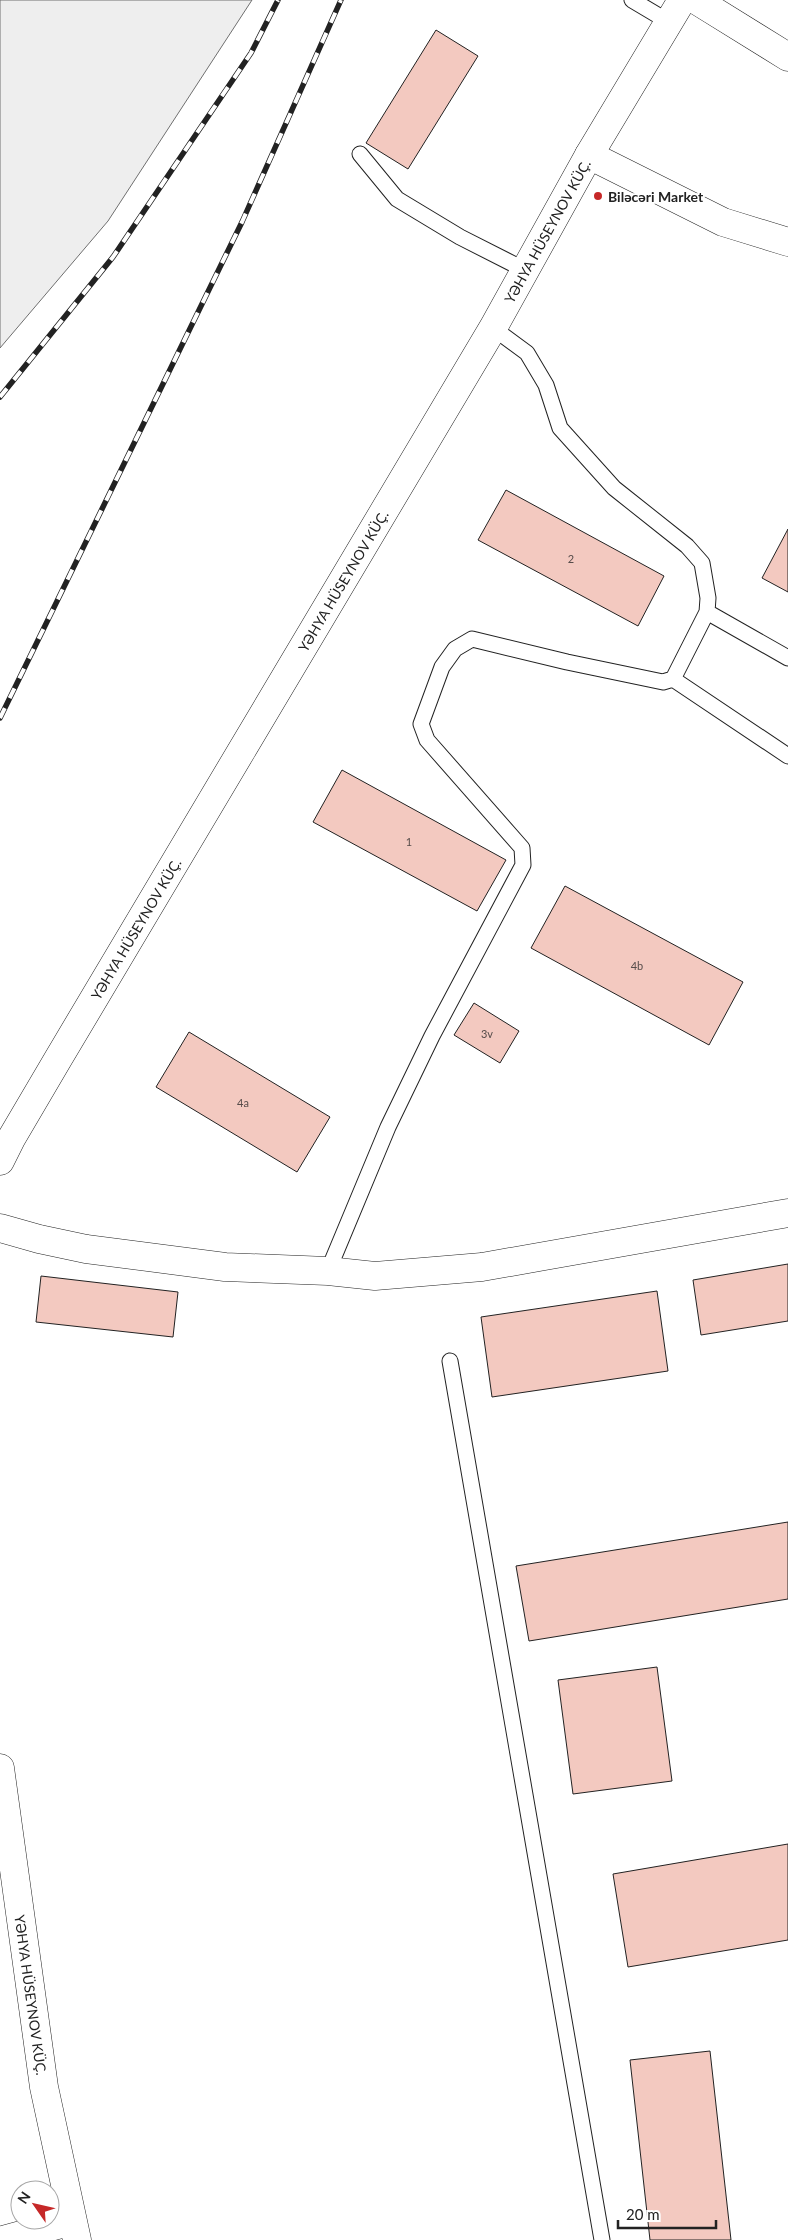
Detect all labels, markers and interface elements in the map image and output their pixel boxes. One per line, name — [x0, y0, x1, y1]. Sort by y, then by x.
street label: YƏHYA HÜSEYNOV KÜÇ. — [500, 156, 593, 306]
place label: Biləcəri Market — [608, 188, 704, 205]
marker: Biləcəri Market — [592, 190, 604, 202]
street label: YƏHYA HÜSEYNOV KÜÇ. — [294, 507, 391, 654]
house number: 2 — [568, 552, 574, 565]
house number: 1 — [406, 835, 412, 848]
street label: YƏHYA HÜSEYNOV KÜÇ. — [87, 855, 184, 1003]
house number: 4b — [631, 959, 643, 972]
house number: 3v — [481, 1027, 493, 1040]
house number: 4a — [237, 1096, 249, 1109]
street label: YƏHYA HÜSEYNOV KÜÇ. — [12, 1914, 51, 2076]
north arrow — [10, 2180, 60, 2230]
text: N — [14, 2188, 34, 2207]
scale bar — [618, 2198, 716, 2230]
text: 20 m — [626, 2205, 660, 2223]

